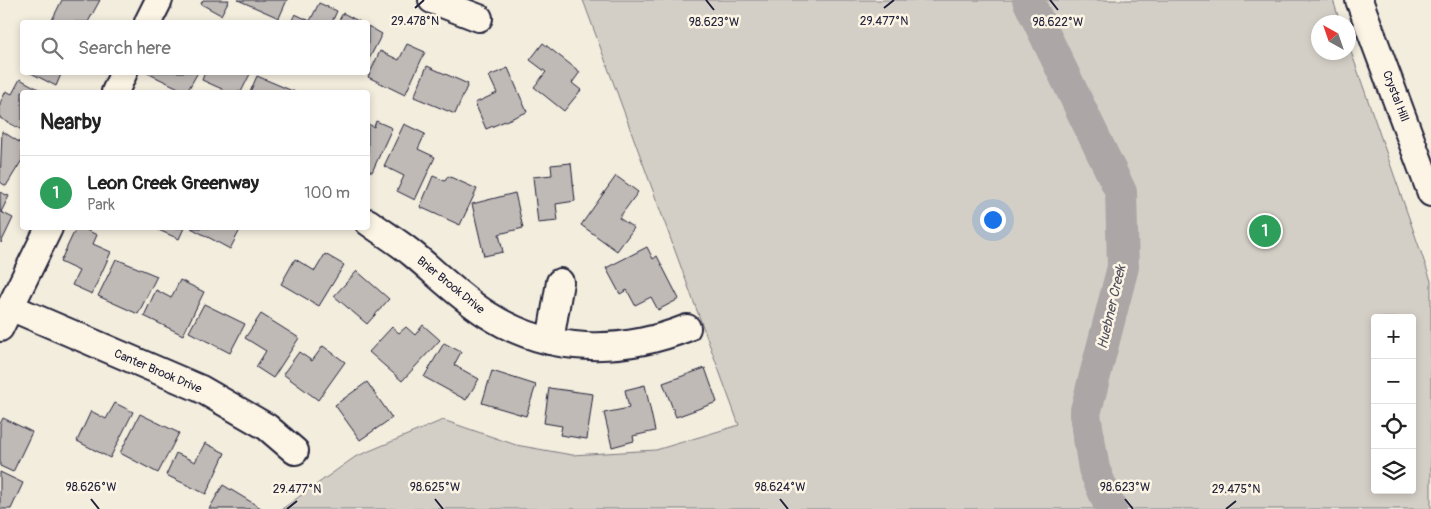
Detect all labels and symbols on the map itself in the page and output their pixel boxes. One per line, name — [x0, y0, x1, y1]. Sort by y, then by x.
text: 29.478°N — [391, 14, 439, 29]
text: 29.477°N — [860, 14, 908, 29]
text: 98.623°W — [689, 15, 739, 30]
text: 98.622°W — [1033, 15, 1083, 30]
north arrow — [1311, 15, 1356, 60]
street label: Crystal Hill — [1379, 69, 1412, 124]
your location — [980, 207, 1006, 233]
pin: 1 — [1249, 212, 1281, 250]
street label: Brier Brook Drive — [414, 253, 488, 317]
water label: Huebner Creek — [1094, 262, 1130, 351]
street label: Canter Brook Drive — [112, 346, 204, 397]
text: 98.626°W — [65, 480, 117, 495]
text: 98.625°W — [410, 480, 460, 495]
text: 98.624°W — [754, 480, 806, 495]
text: 98.623°W — [1100, 480, 1150, 495]
text: 29.477°N — [273, 482, 321, 497]
text: 29.475°N — [1212, 482, 1260, 497]

